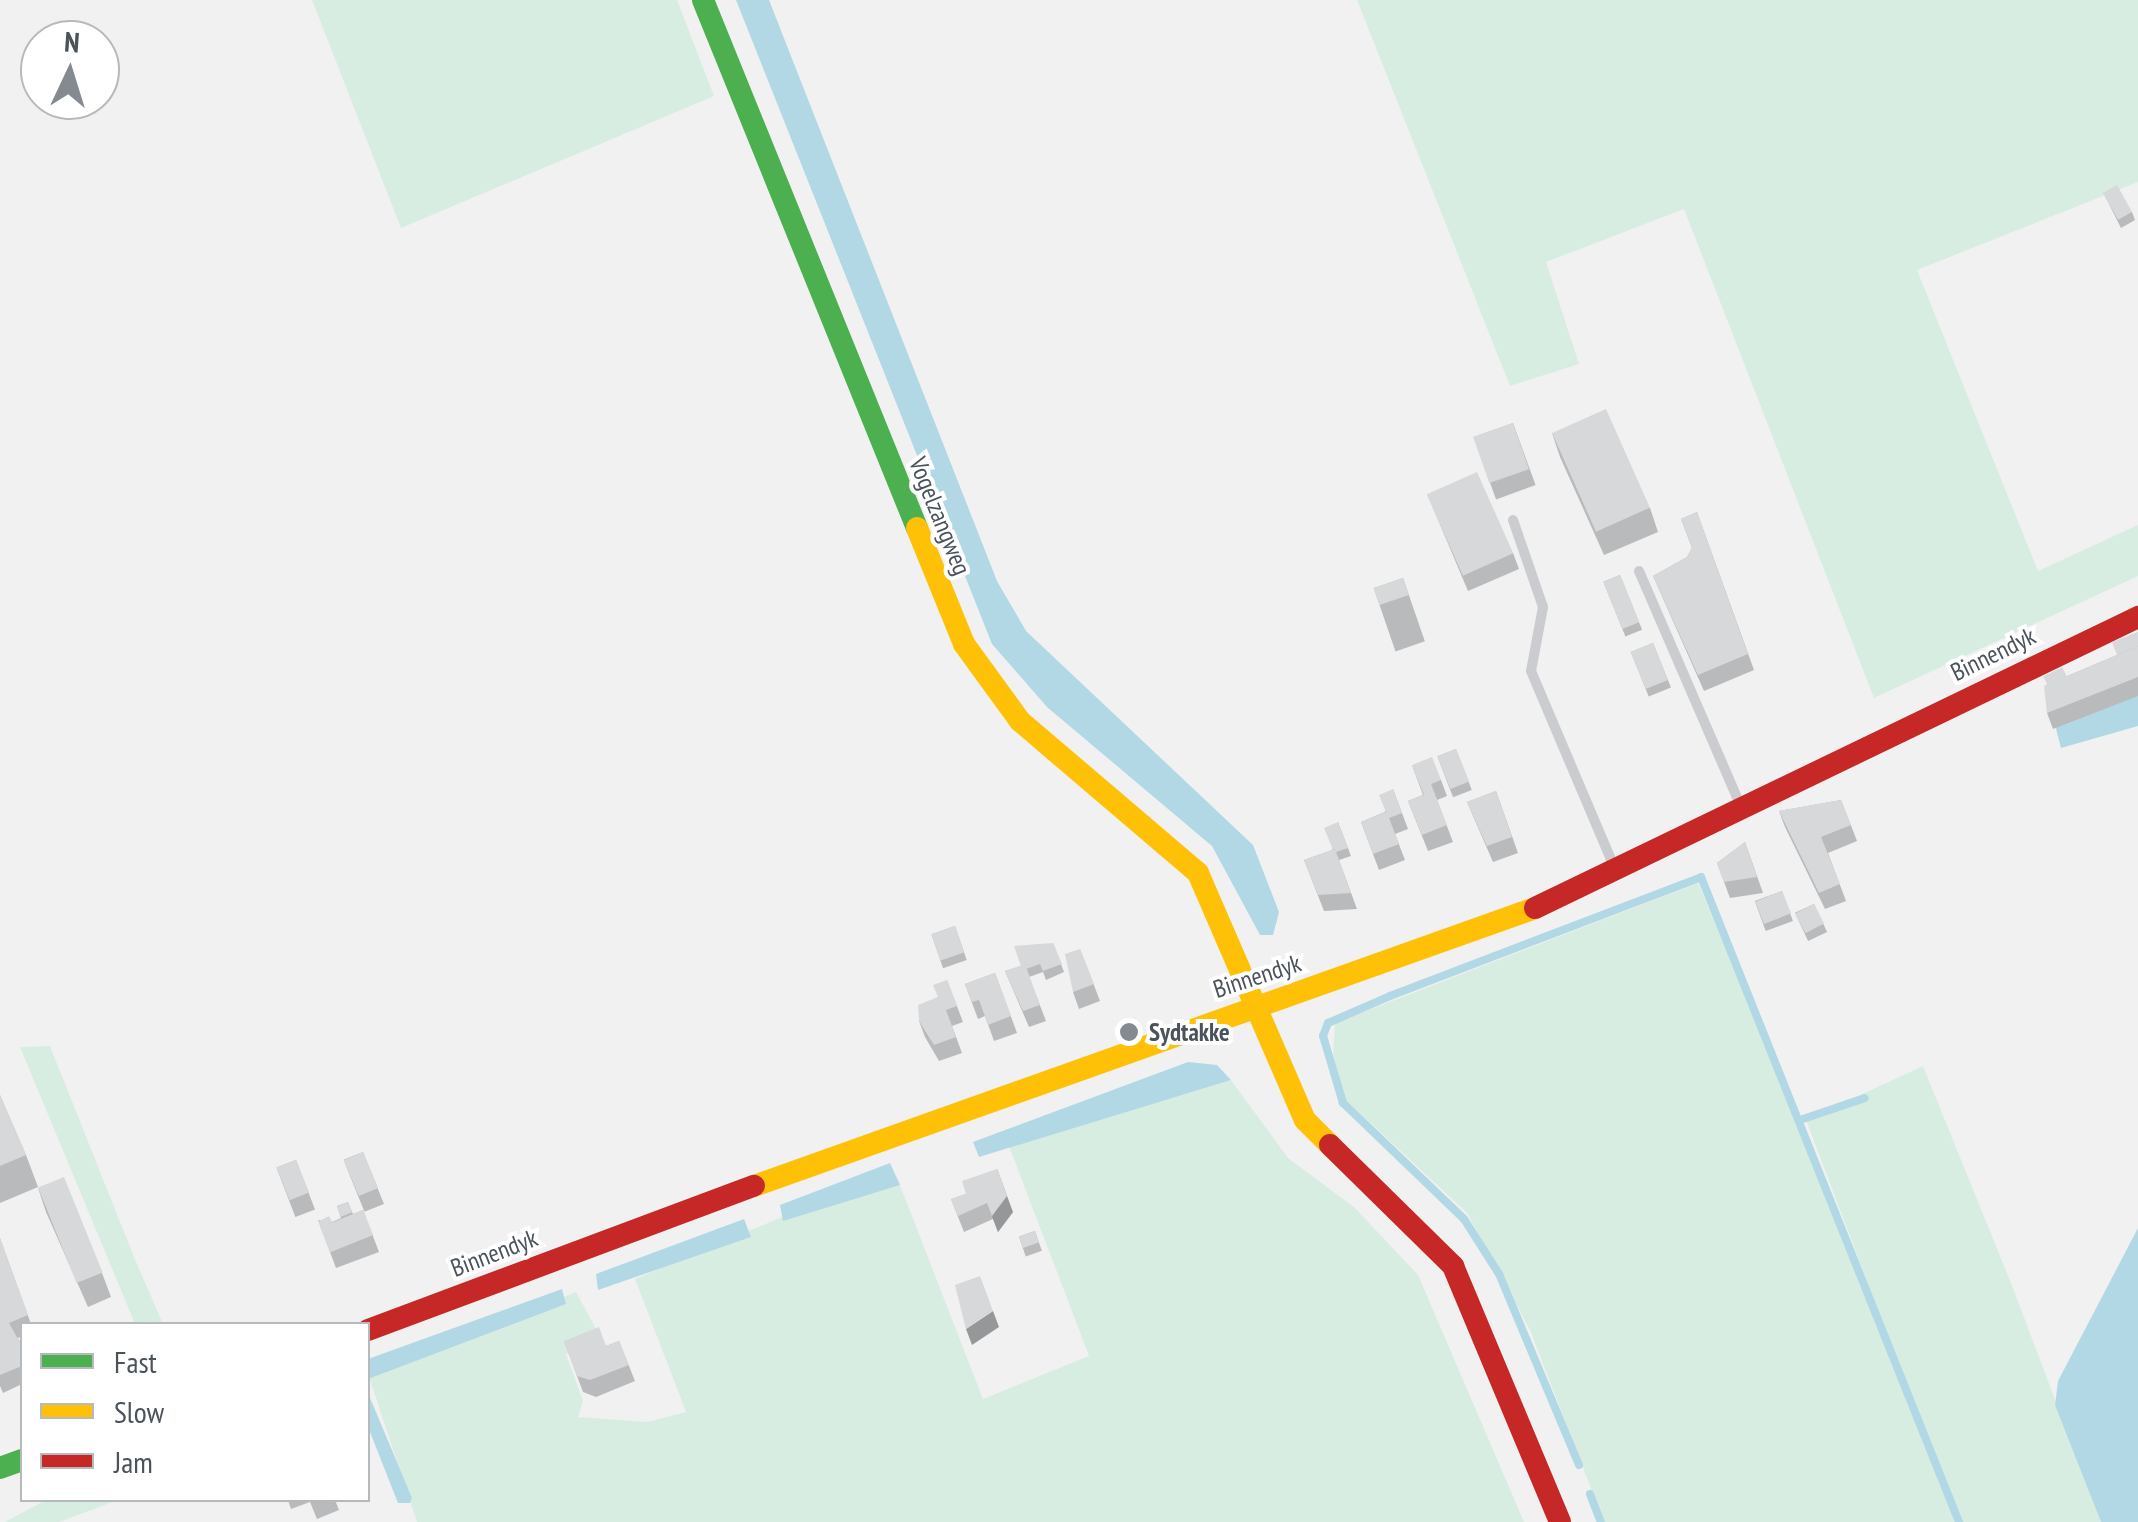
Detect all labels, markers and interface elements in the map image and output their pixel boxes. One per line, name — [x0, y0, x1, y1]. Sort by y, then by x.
north arrow — [20, 20, 120, 120]
text: N — [63, 23, 81, 61]
street label: Vogelzangweg — [903, 453, 977, 579]
street label: Binnendyk — [1946, 621, 2040, 687]
street label: Binnendyk — [1209, 948, 1305, 1004]
place label: Sydtakke — [1149, 1017, 1230, 1047]
marker: Sydtakke — [1118, 1021, 1140, 1043]
street label: Binnendyk — [446, 1223, 542, 1283]
legend — [20, 1322, 370, 1502]
text: Fast — [114, 1342, 157, 1381]
text: Slow — [114, 1392, 164, 1431]
text: Jam — [114, 1442, 153, 1481]

